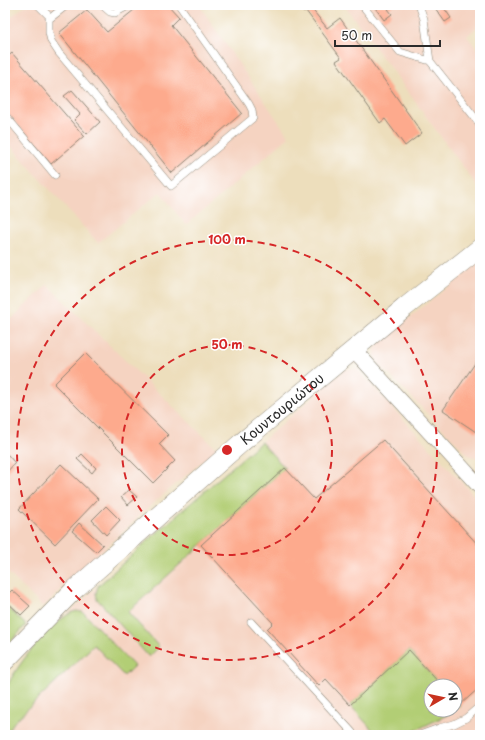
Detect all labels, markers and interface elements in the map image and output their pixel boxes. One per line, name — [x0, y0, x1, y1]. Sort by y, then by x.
scale bar — [335, 22, 440, 48]
text: 50 m — [341, 26, 372, 44]
text: 100 m — [208, 230, 246, 248]
text: 50 m — [211, 335, 243, 353]
street label: Κουντουριώτου — [235, 367, 328, 450]
centre of rings — [220, 443, 234, 457]
north arrow — [423, 678, 463, 718]
text: N — [444, 691, 462, 702]

